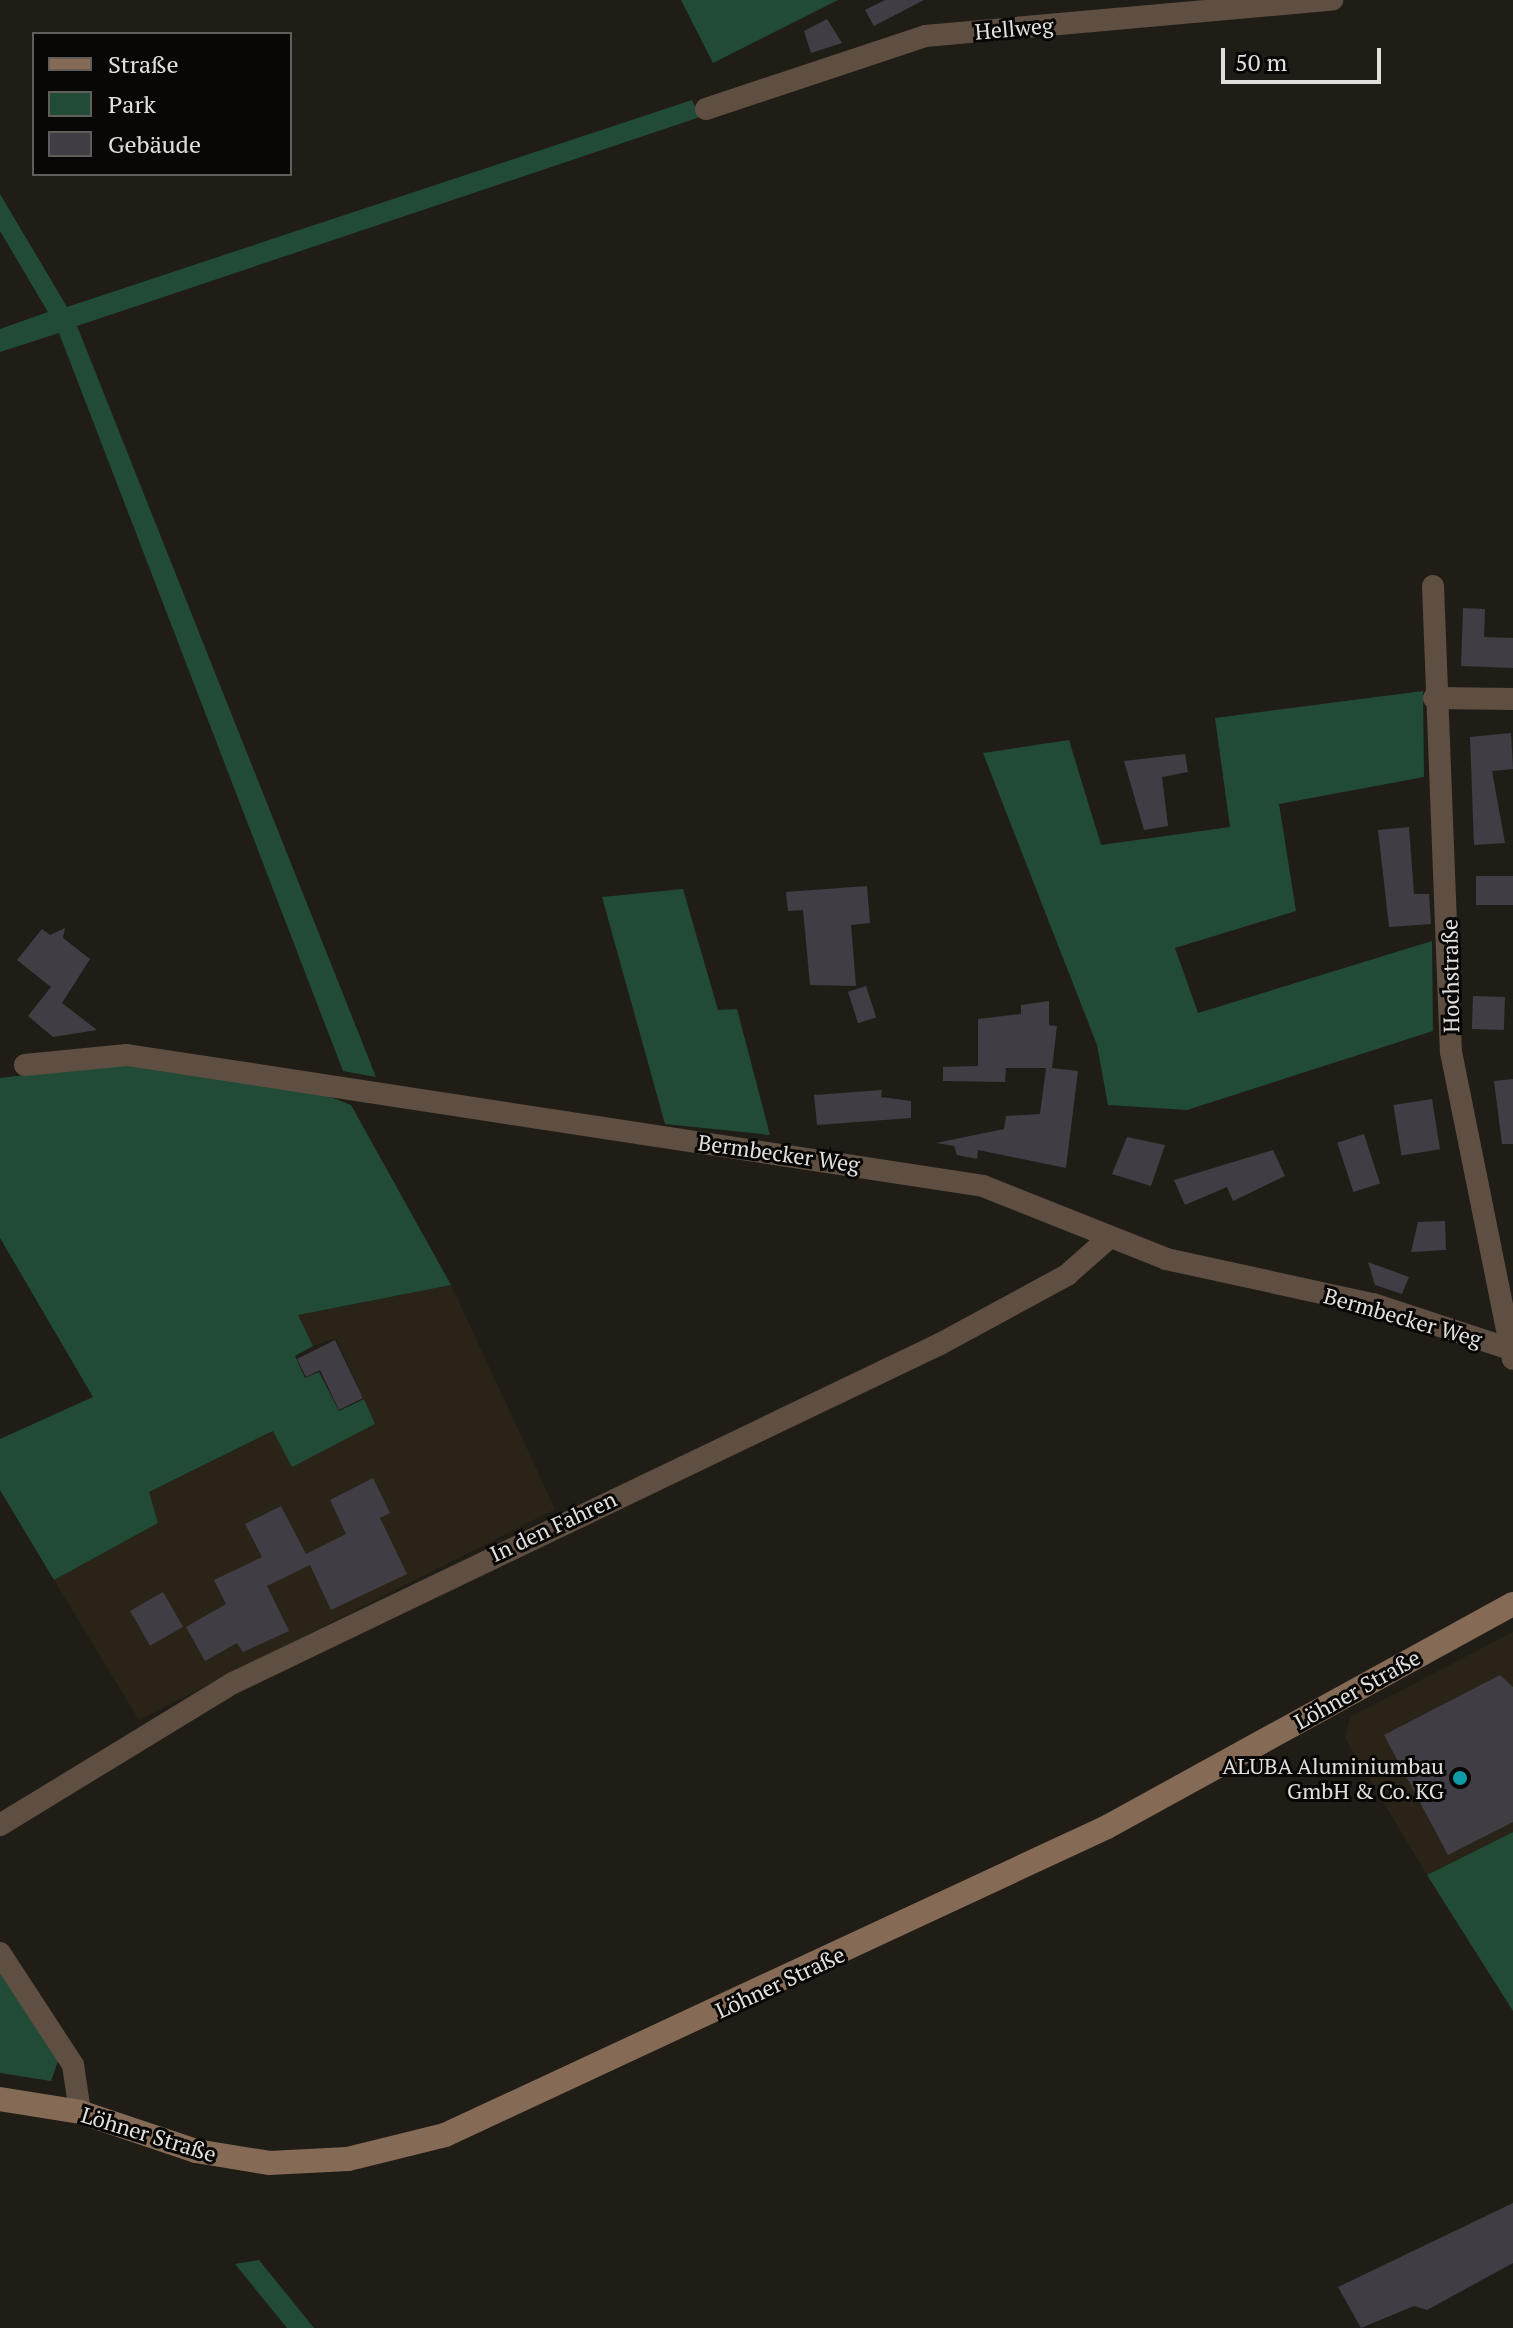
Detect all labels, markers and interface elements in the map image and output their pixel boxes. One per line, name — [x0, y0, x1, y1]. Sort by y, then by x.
street label: Hellweg — [974, 11, 1054, 45]
legend — [32, 32, 292, 176]
scale bar — [1225, 32, 1385, 82]
text: 50 m — [1235, 46, 1287, 78]
text: Straße — [108, 48, 179, 80]
text: Park — [108, 88, 156, 120]
text: Gebäude — [108, 128, 201, 160]
street label: Hochstraße — [1436, 919, 1464, 1033]
street label: Bermbecker Weg — [696, 1129, 862, 1177]
street label: Bermbecker Weg — [1321, 1282, 1485, 1352]
street label: In den Fahren — [486, 1485, 620, 1567]
street label: Löhner Straße — [1290, 1644, 1424, 1734]
place label: ALUBA Aluminiumbau GmbH & Co. KG — [1221, 1752, 1444, 1804]
marker: ALUBA Aluminiumbau GmbH & Co. KG — [1451, 1769, 1469, 1787]
street label: Löhner Straße — [711, 1941, 849, 2023]
street label: Löhner Straße — [78, 2101, 220, 2167]

